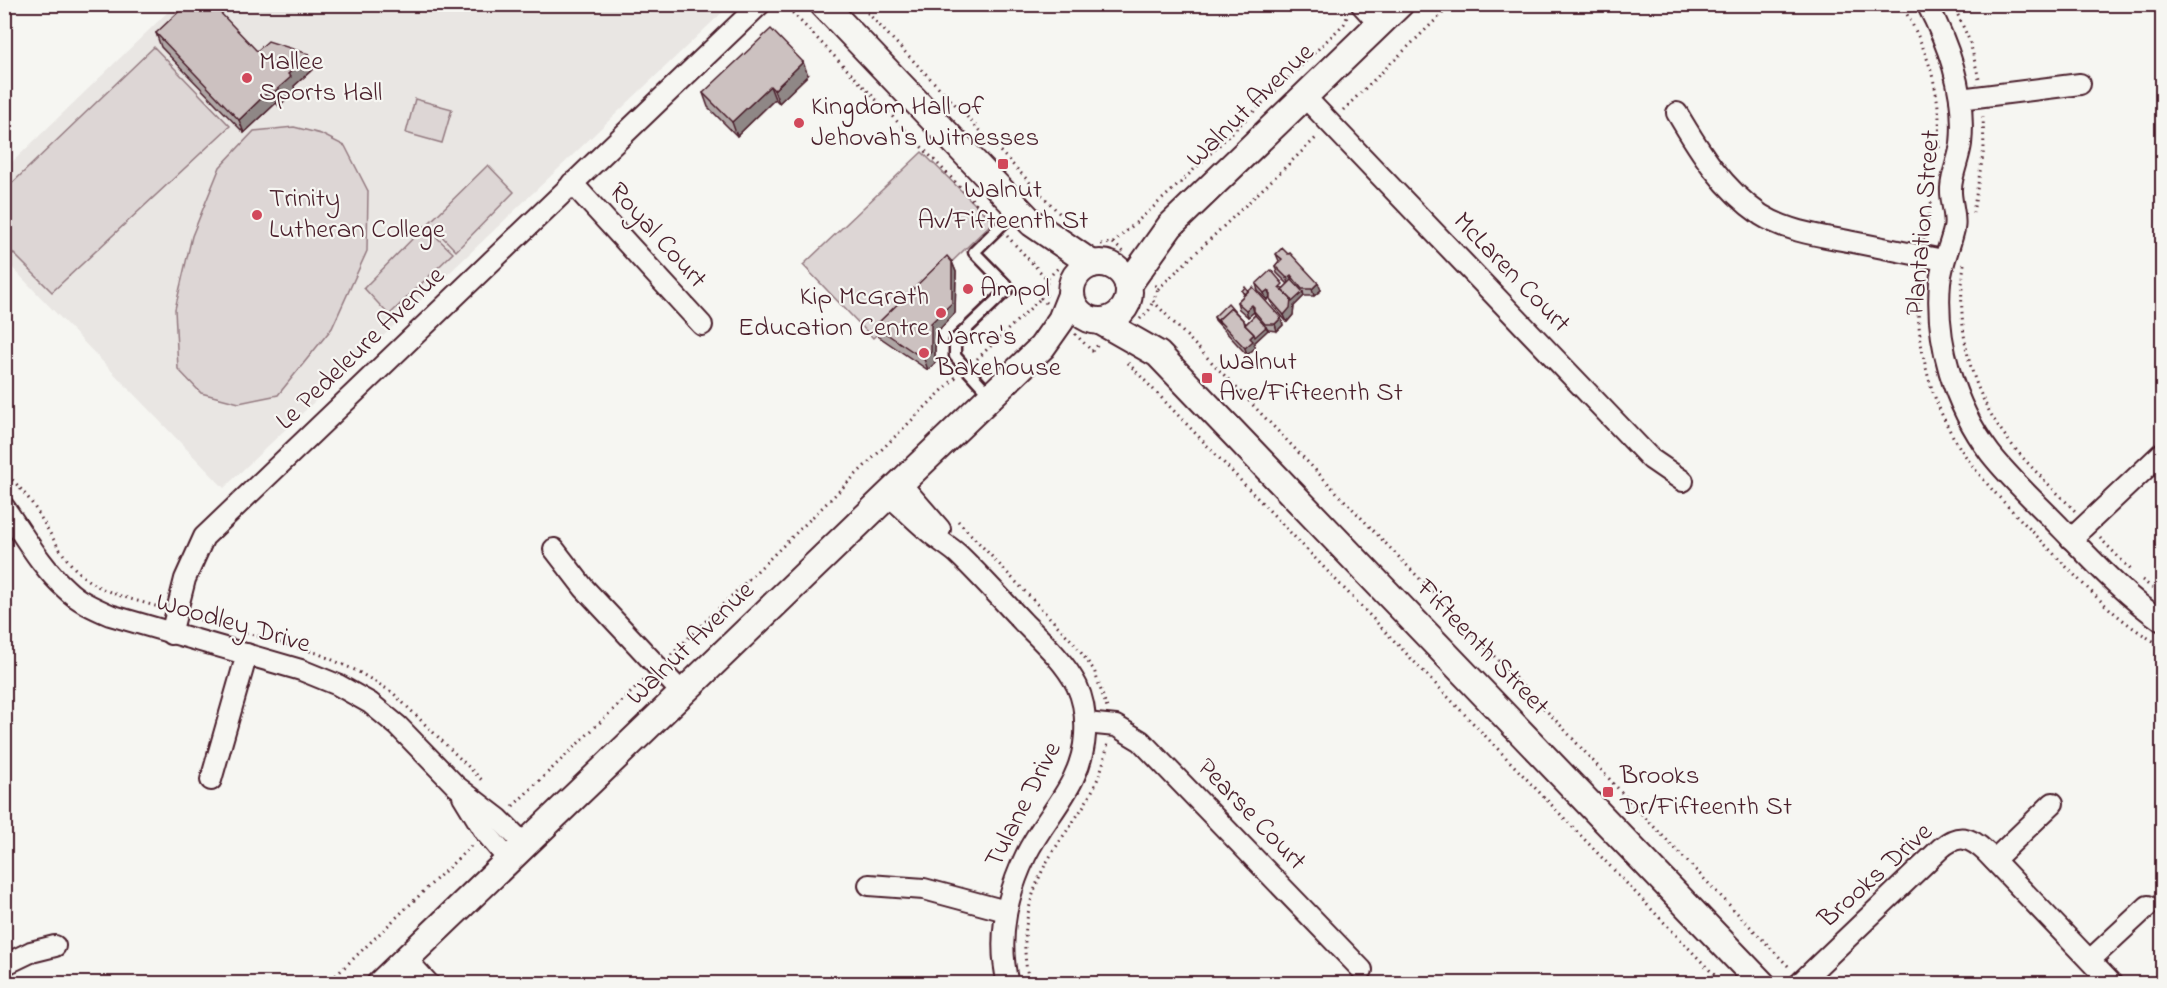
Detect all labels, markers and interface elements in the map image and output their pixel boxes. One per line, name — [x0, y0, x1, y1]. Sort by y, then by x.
street label: Walnut Avenue — [1178, 34, 1325, 177]
place label: Mallee Sports Hall — [259, 43, 382, 113]
marker: Mallee Sports Hall — [240, 71, 254, 85]
place label: Kingdom Hall of Jehovah's Witnesses — [811, 88, 1039, 158]
marker: Kingdom Hall of Jehovah's Witnesses — [792, 116, 806, 130]
street label: Plantation Street — [1896, 129, 1952, 317]
marker: Walnut Av/Fifteenth St — [996, 157, 1010, 171]
place label: Walnut Av/Fifteenth St — [918, 171, 1088, 241]
street label: Royal Court — [599, 174, 715, 298]
place label: Trinity Lutheran College — [269, 180, 446, 250]
street label: McLaren Court — [1443, 204, 1579, 342]
marker: Trinity Lutheran College — [250, 208, 264, 222]
street label: Le Pedeleure Avenue — [268, 257, 455, 440]
place label: Ampol — [980, 270, 1050, 309]
place label: Kip McGrath Education Centre — [738, 278, 930, 348]
marker: Ampol — [961, 282, 975, 296]
marker: Kip McGrath Education Centre — [934, 306, 948, 320]
place label: Narra's Bakehouse — [935, 318, 1062, 388]
place label: Walnut Ave/Fifteenth St — [1219, 343, 1403, 413]
marker: Narra's Bakehouse — [917, 346, 931, 360]
marker: Walnut Ave/Fifteenth St — [1200, 371, 1214, 385]
street label: Fifteenth Street — [1406, 570, 1558, 725]
street label: Walnut Avenue — [618, 572, 765, 715]
street label: Woodley Drive — [151, 583, 316, 665]
street label: Tulane Drive — [976, 734, 1073, 875]
street label: Pearse Court — [1187, 750, 1315, 880]
place label: Brooks Dr/Fifteenth St — [1619, 757, 1792, 827]
marker: Brooks Dr/Fifteenth St — [1601, 785, 1615, 799]
street label: Brooks Drive — [1809, 813, 1943, 939]

